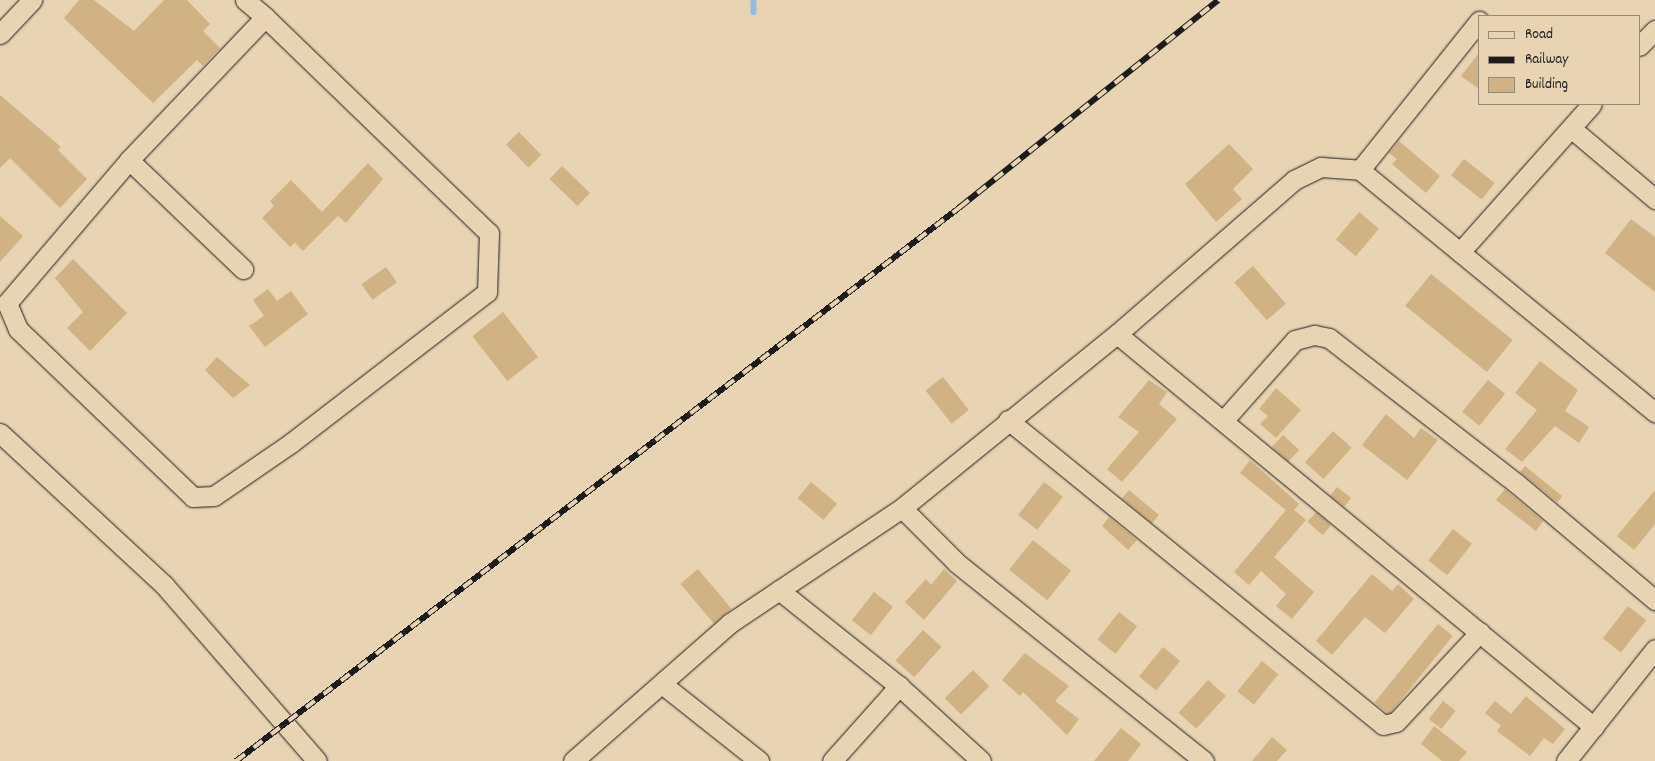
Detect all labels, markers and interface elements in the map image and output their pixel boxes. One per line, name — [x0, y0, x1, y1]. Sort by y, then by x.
legend — [1478, 15, 1640, 105]
text: Road — [1525, 24, 1553, 46]
text: Railway — [1525, 49, 1568, 71]
text: Building — [1525, 74, 1568, 96]

